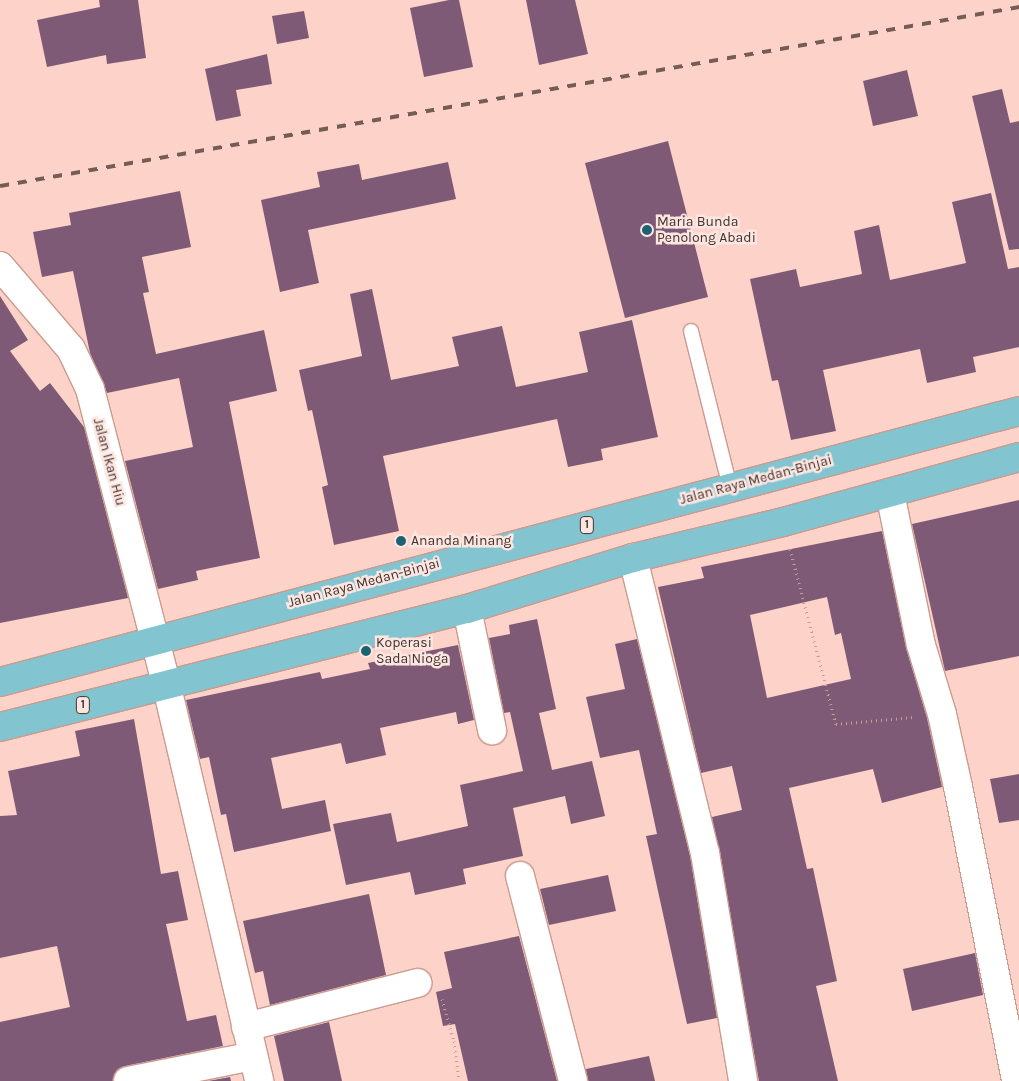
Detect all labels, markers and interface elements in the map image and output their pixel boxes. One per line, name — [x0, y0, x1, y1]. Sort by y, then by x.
place label: Maria Bunda Penolong Abadi — [657, 214, 756, 246]
marker: Maria Bunda Penolong Abadi — [641, 224, 653, 236]
street label: Jalan Ikan Hiu — [89, 416, 129, 508]
street label: Jalan Raya Medan-Binjai — [678, 452, 834, 508]
road number: 1 — [580, 516, 594, 534]
place label: Ananda Minang — [411, 533, 512, 549]
marker: Ananda Minang — [395, 535, 407, 547]
street label: Jalan Raya Medan-Binjai — [286, 555, 442, 611]
place label: Koperasi Sada Nioga — [376, 635, 449, 668]
marker: Koperasi Sada Nioga — [360, 645, 372, 657]
road number: 1 — [76, 696, 90, 714]

